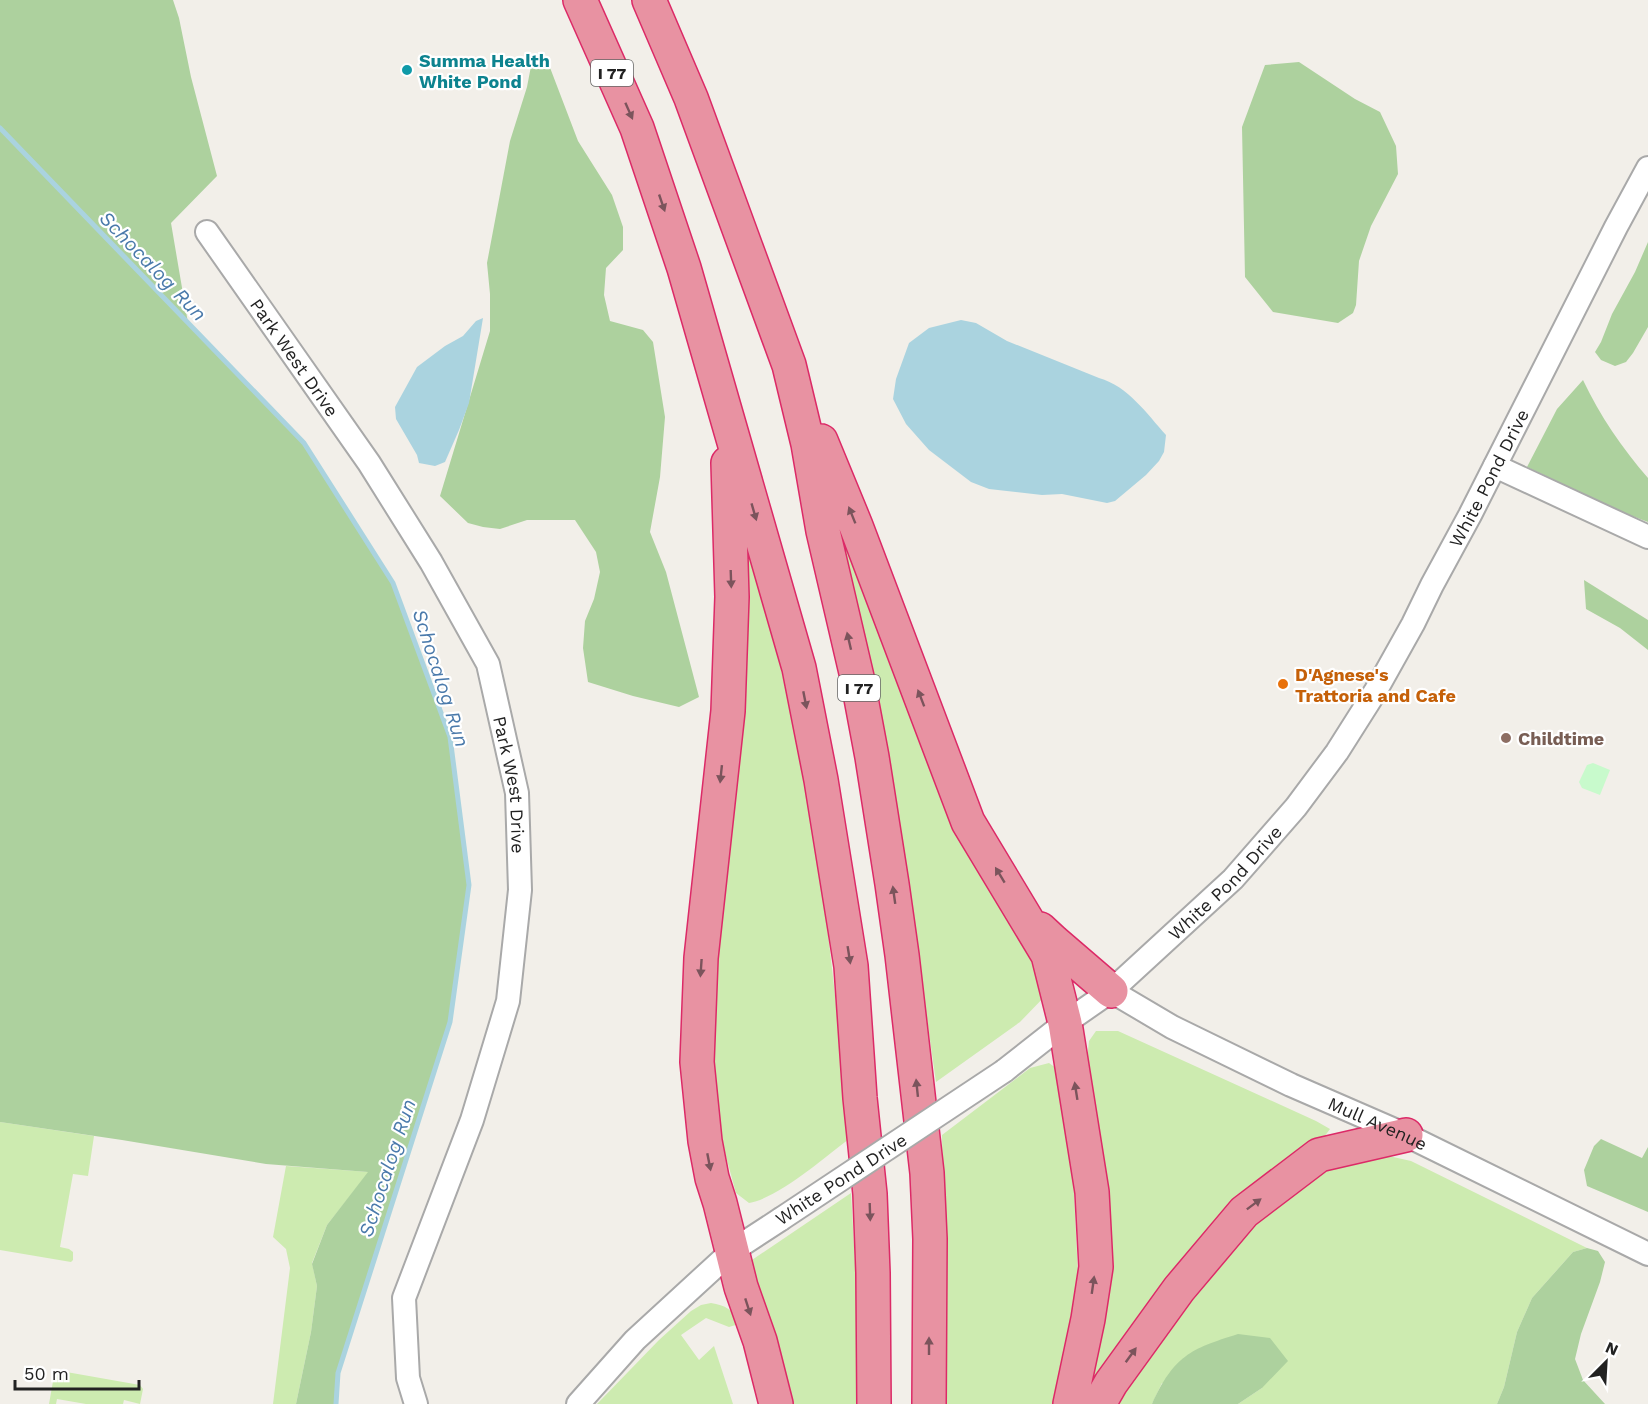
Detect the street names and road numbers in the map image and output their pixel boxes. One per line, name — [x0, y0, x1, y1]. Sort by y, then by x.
road number: I 77 — [591, 60, 633, 86]
street label: Park West Drive — [246, 294, 343, 420]
street label: White Pond Drive — [1444, 405, 1533, 550]
road number: I 77 — [838, 675, 880, 701]
street label: Park West Drive — [490, 714, 529, 854]
street label: White Pond Drive — [1164, 821, 1286, 944]
street label: Mull Avenue — [1325, 1092, 1431, 1154]
street label: White Pond Drive — [771, 1129, 911, 1229]

